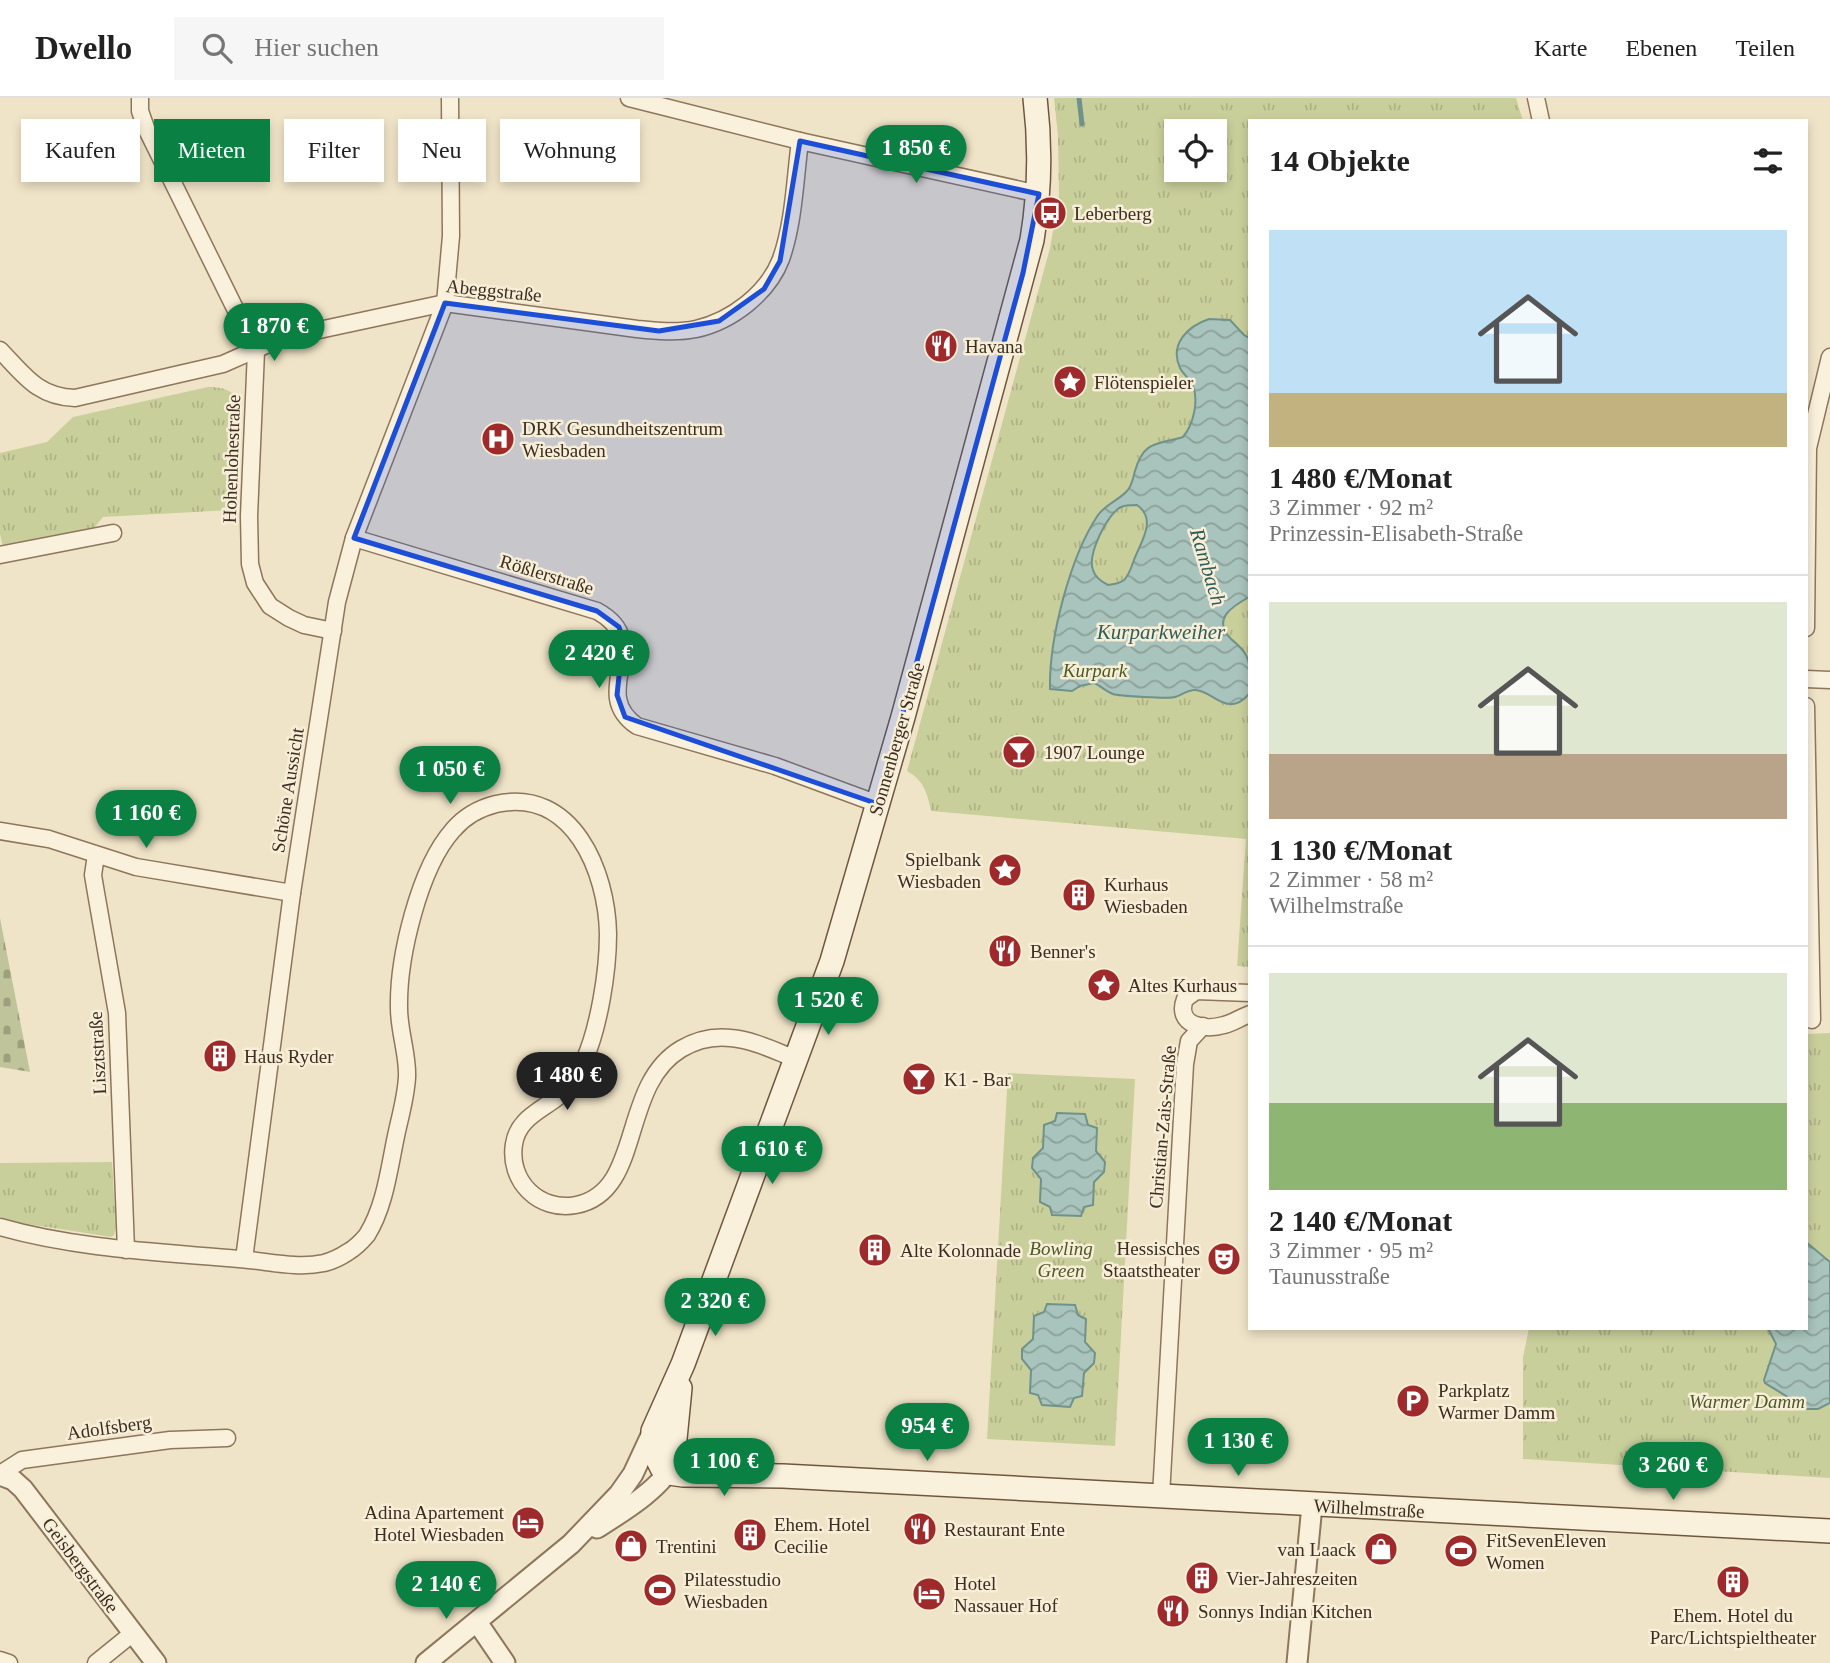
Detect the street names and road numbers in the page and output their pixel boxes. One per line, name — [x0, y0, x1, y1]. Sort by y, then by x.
street label: Abeggstraße — [445, 275, 543, 306]
street label: Hohenlohestraße — [219, 394, 244, 524]
street label: Rößlerstraße — [497, 550, 596, 599]
street label: Sonnenberger Straße — [865, 660, 928, 818]
street label: Schöne Aussicht — [267, 725, 308, 854]
street label: Lisztstraße — [85, 1011, 110, 1095]
street label: Christian-Zais-Straße — [1145, 1045, 1180, 1209]
street label: Adolfsberg — [65, 1411, 153, 1444]
street label: Wilhelmstraße — [1313, 1495, 1425, 1522]
street label: Geisbergstraße — [38, 1514, 123, 1617]

